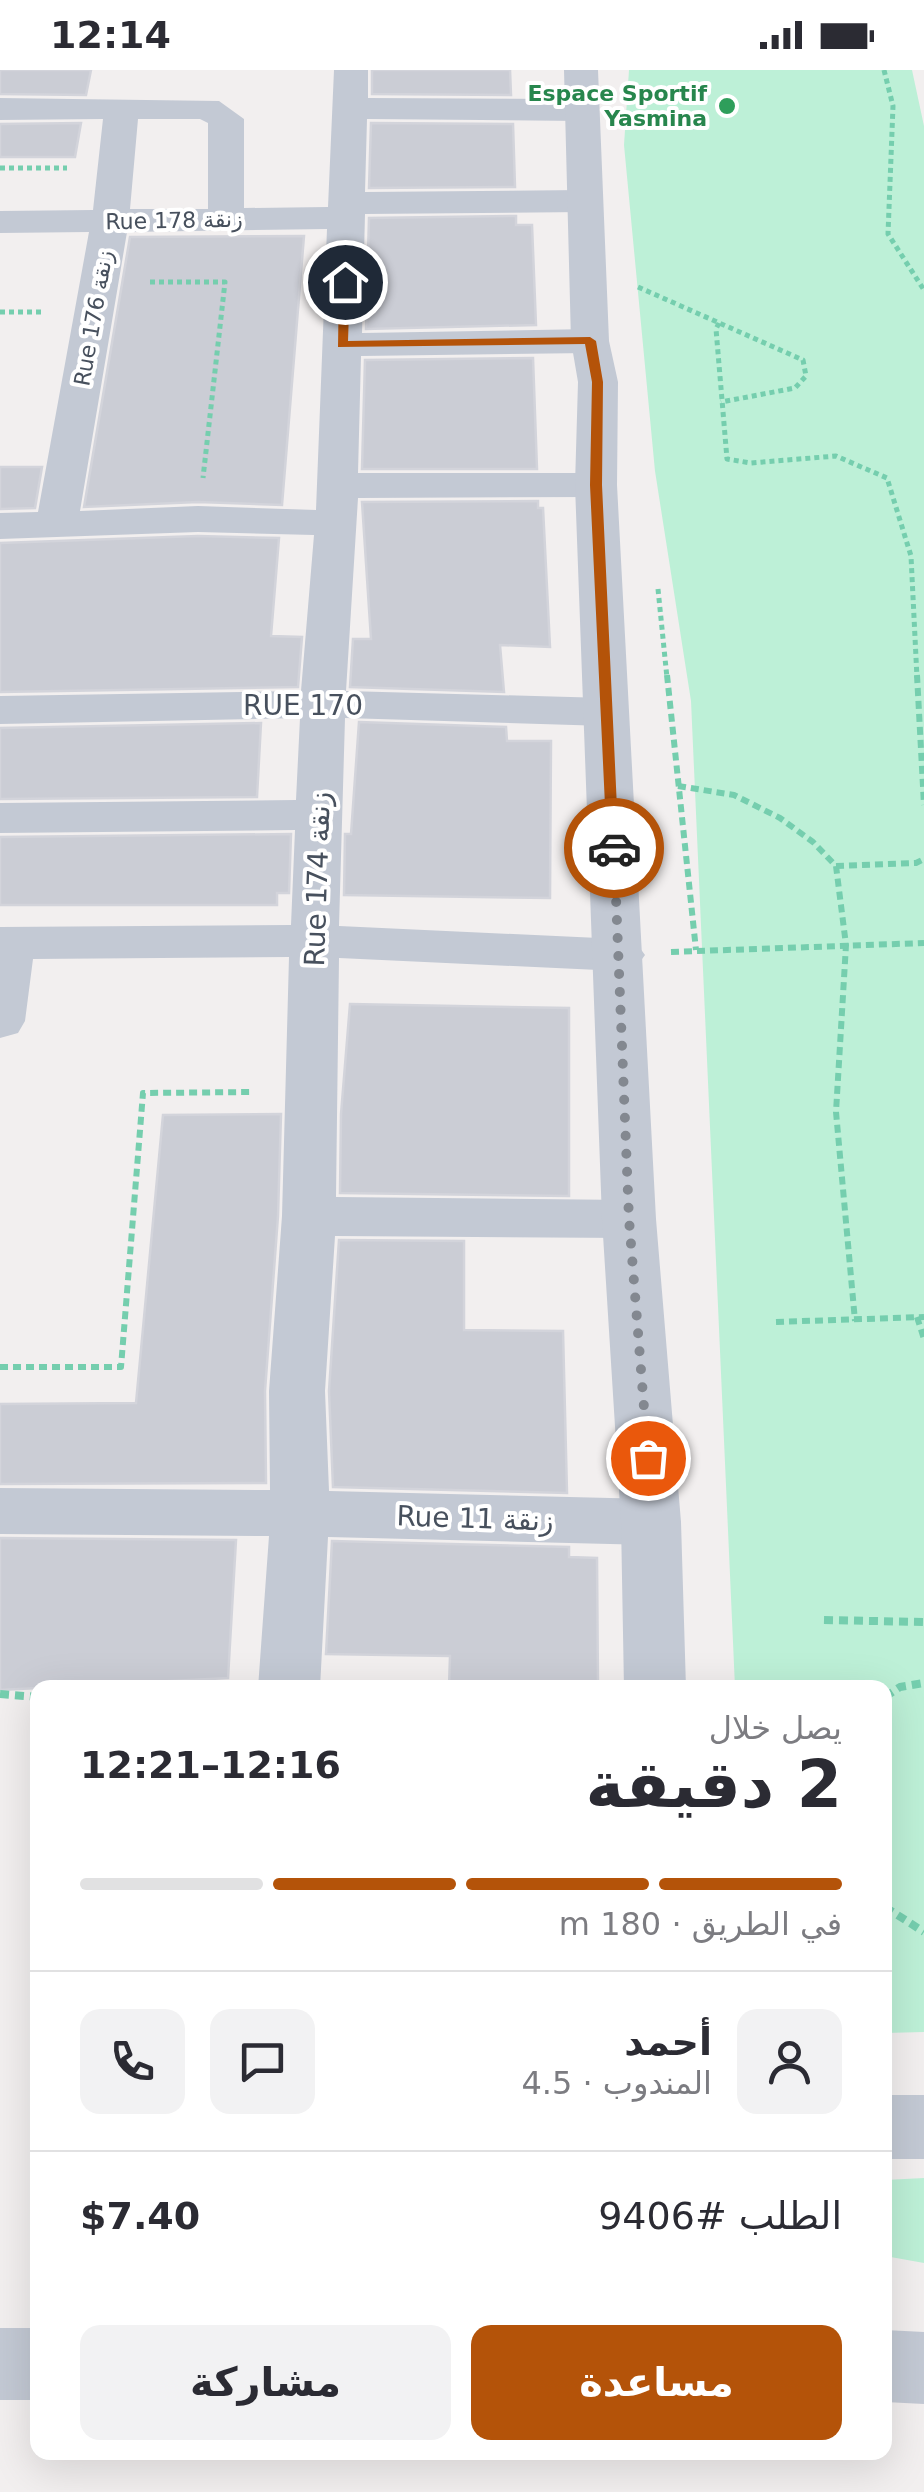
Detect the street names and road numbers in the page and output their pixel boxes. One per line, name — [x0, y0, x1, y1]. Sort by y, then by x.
street label: Rue 178 زنقة — [105, 207, 243, 234]
street label: Rue 176 زنقة — [69, 248, 118, 388]
street label: RUE 170 — [243, 689, 363, 722]
street label: Rue 174 زنقة — [298, 791, 337, 967]
street label: Rue 11 زنقة — [396, 1499, 554, 1538]

